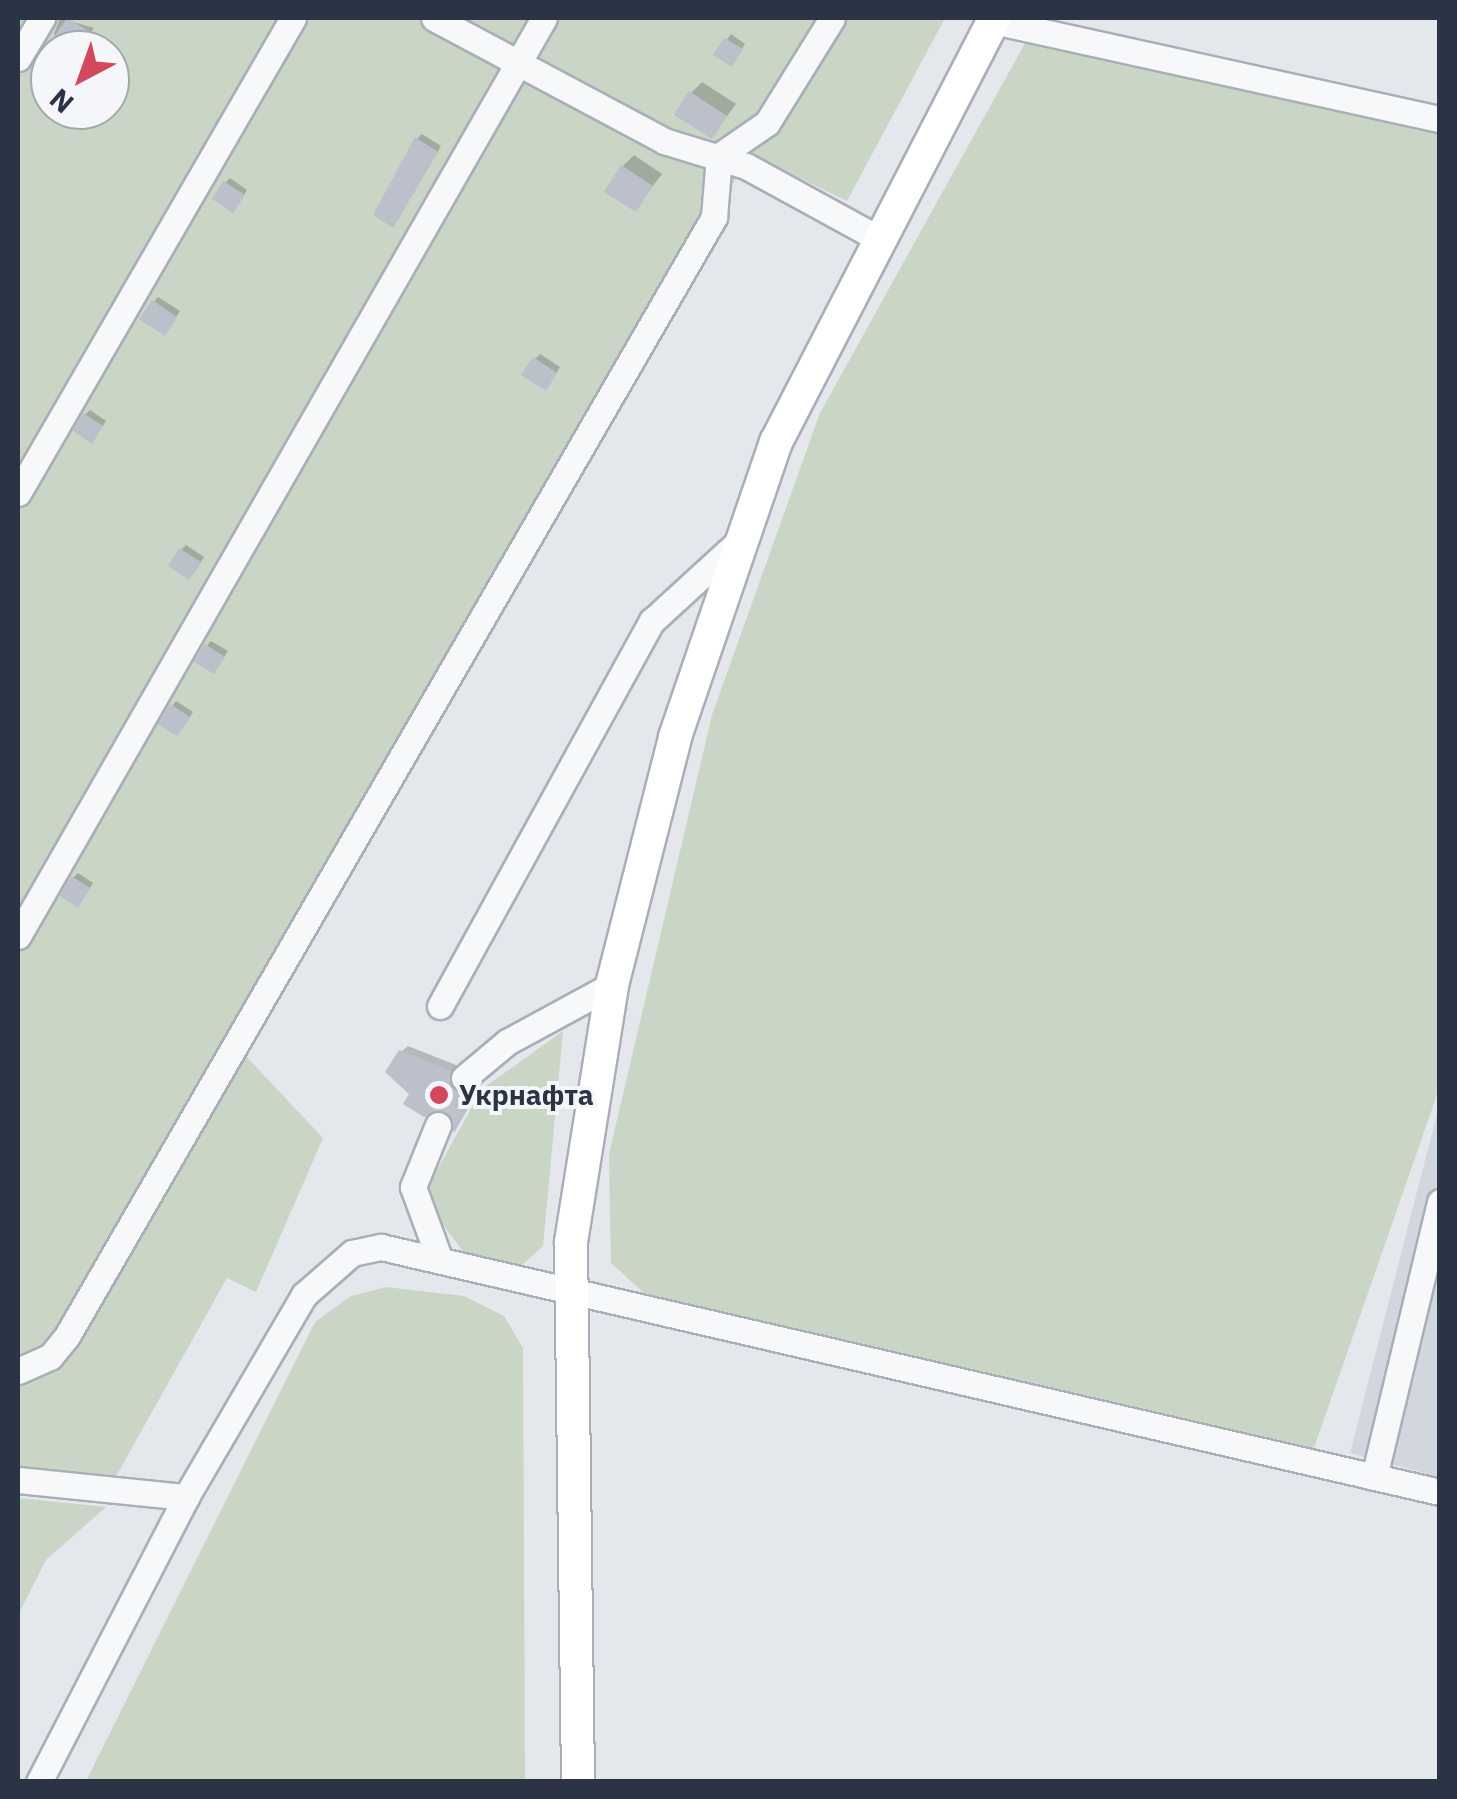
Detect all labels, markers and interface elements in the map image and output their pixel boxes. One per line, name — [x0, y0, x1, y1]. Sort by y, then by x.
north arrow — [30, 30, 130, 130]
text: N — [42, 81, 81, 122]
place label: Укрнафта — [459, 1078, 594, 1112]
marker: Укрнафта — [428, 1084, 450, 1106]

